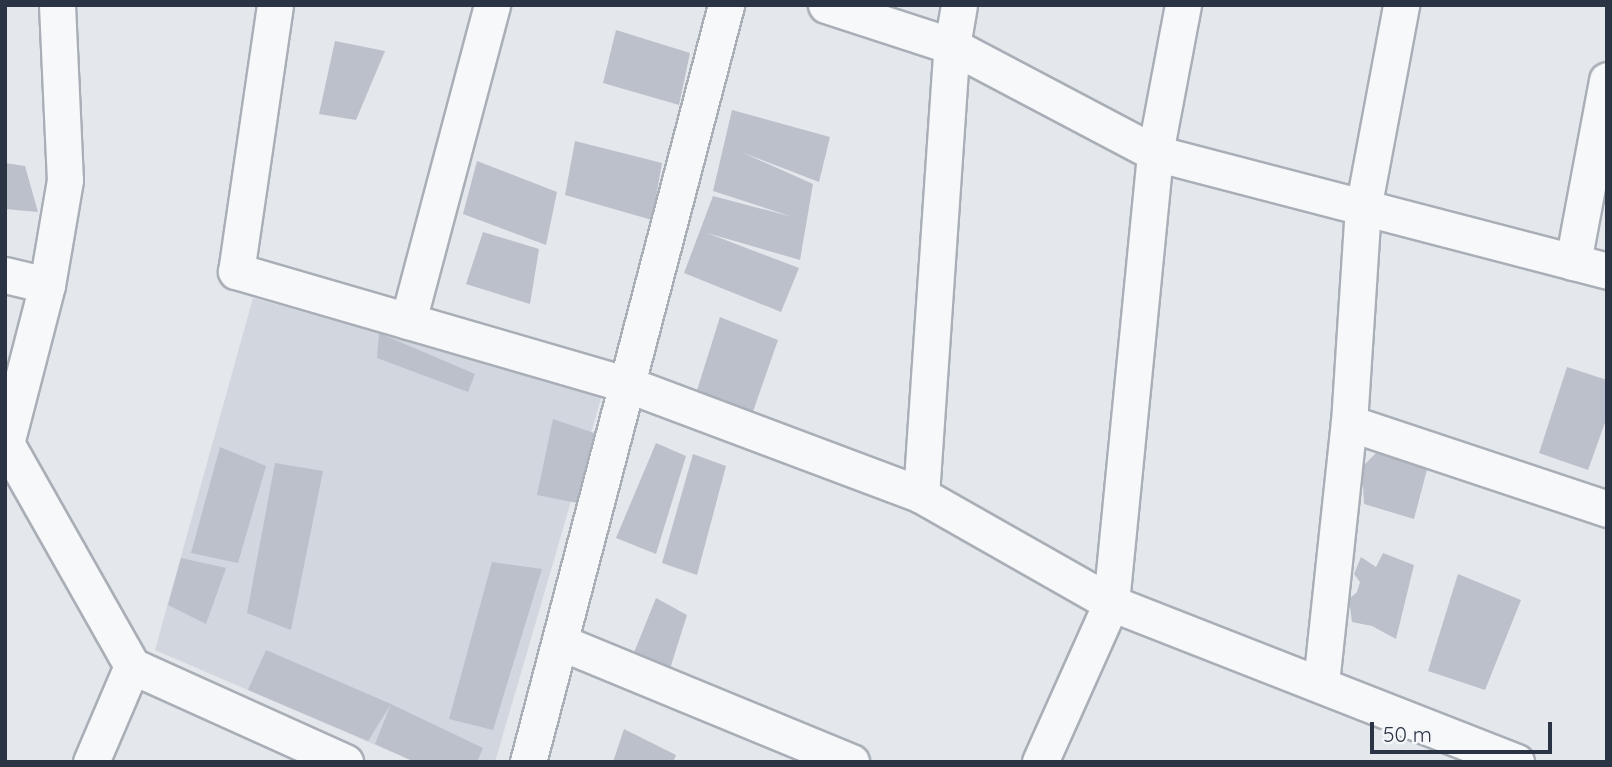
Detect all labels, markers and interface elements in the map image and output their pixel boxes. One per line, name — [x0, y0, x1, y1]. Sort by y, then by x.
scale bar — [1374, 708, 1556, 752]
text: 50 m — [1383, 721, 1432, 747]

